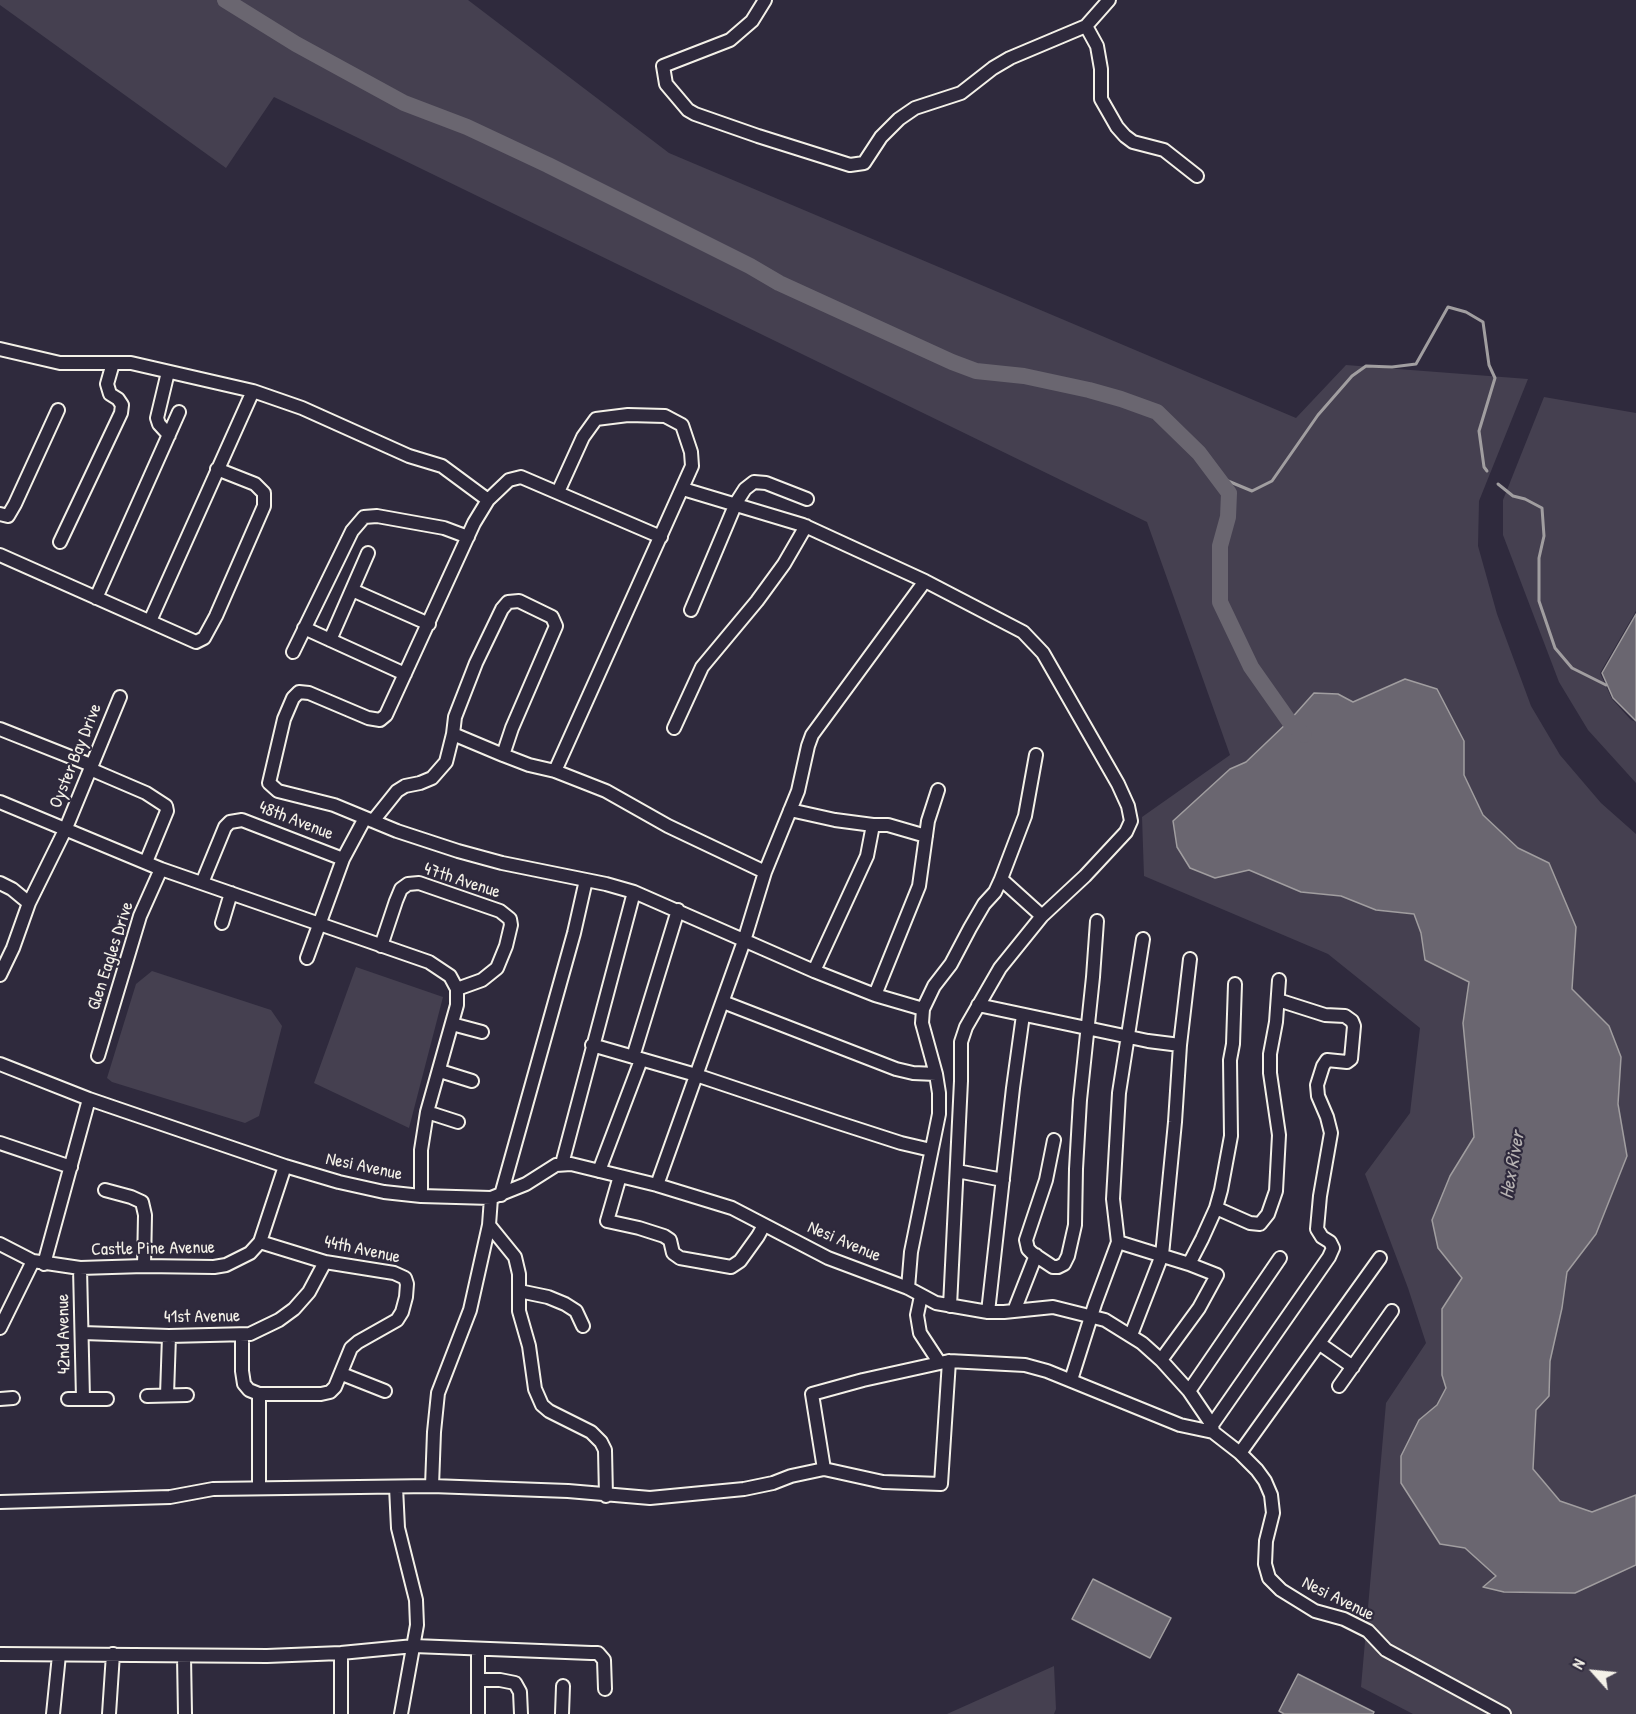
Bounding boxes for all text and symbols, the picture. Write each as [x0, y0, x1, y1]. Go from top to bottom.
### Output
street label: Oyster Bay Drive [45, 701, 107, 811]
street label: 48th Avenue [256, 797, 336, 845]
street label: 47th Avenue [421, 858, 503, 904]
street label: Glen Eagles Drive [83, 899, 139, 1013]
water label: Hex River [1495, 1129, 1531, 1201]
street label: Nesi Avenue [324, 1148, 404, 1186]
street label: Nesi Avenue [804, 1217, 884, 1267]
street label: 44th Avenue [322, 1231, 402, 1269]
street label: Castle Pine Avenue [91, 1237, 215, 1261]
street label: 42nd Avenue [53, 1294, 75, 1374]
street label: 41st Avenue [164, 1306, 240, 1328]
street label: Nesi Avenue [1298, 1572, 1378, 1626]
north arrow [1564, 1642, 1624, 1702]
text: N [1566, 1655, 1590, 1673]

